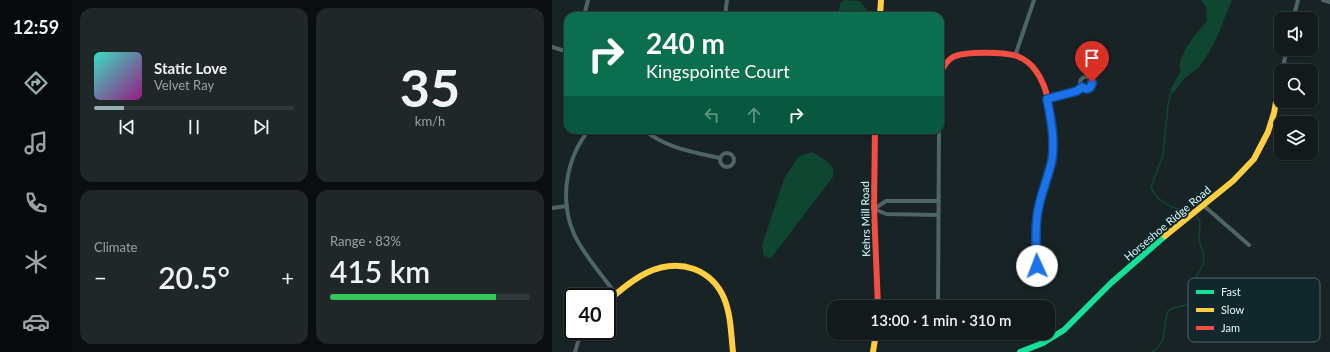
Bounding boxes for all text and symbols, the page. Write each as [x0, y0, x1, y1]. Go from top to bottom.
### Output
map controls [1274, 12, 1318, 160]
button: sound [1274, 12, 1318, 56]
text: 12:59 [13, 16, 59, 38]
text: 240 m [646, 26, 725, 60]
icon: right [580, 28, 632, 80]
pin [1075, 41, 1109, 82]
icon: arrive [1081, 47, 1103, 69]
text: 35 [400, 56, 460, 118]
text: Static Love [154, 59, 227, 77]
text: Kingspointe Court [646, 60, 790, 82]
button: search [1274, 64, 1318, 108]
icon: directions [22, 69, 50, 97]
text: Velvet Ray [154, 77, 214, 93]
icon: left [701, 104, 723, 126]
icon: ahead [743, 104, 765, 126]
icon: right [785, 104, 807, 126]
text: km/h [415, 113, 445, 129]
icon: previous [116, 116, 138, 138]
icon: pause [183, 116, 205, 138]
icon: next [250, 116, 272, 138]
button: layers [1274, 116, 1318, 160]
icon: music [22, 129, 50, 157]
street label: Kehrs Mill Road [858, 181, 872, 257]
street label: Horseshoe Ridge Road [1121, 183, 1213, 263]
icon: phone [22, 189, 50, 217]
text: Range · 83% [330, 233, 401, 249]
text: Climate [94, 239, 137, 255]
position arrow [1016, 245, 1058, 287]
icon: climate [22, 248, 50, 276]
text: 415 km [330, 253, 430, 289]
text: 20.5° [158, 259, 230, 295]
text: − [94, 264, 107, 291]
text: + [281, 264, 294, 291]
legend [1188, 278, 1320, 342]
text: Fast [1221, 285, 1241, 298]
speed limit sign: 40 [564, 288, 616, 340]
text: Slow [1221, 303, 1245, 316]
icon: car [22, 308, 50, 336]
text: 13:00 · 1 min · 310 m [871, 311, 1011, 329]
text: Jam [1221, 321, 1240, 334]

